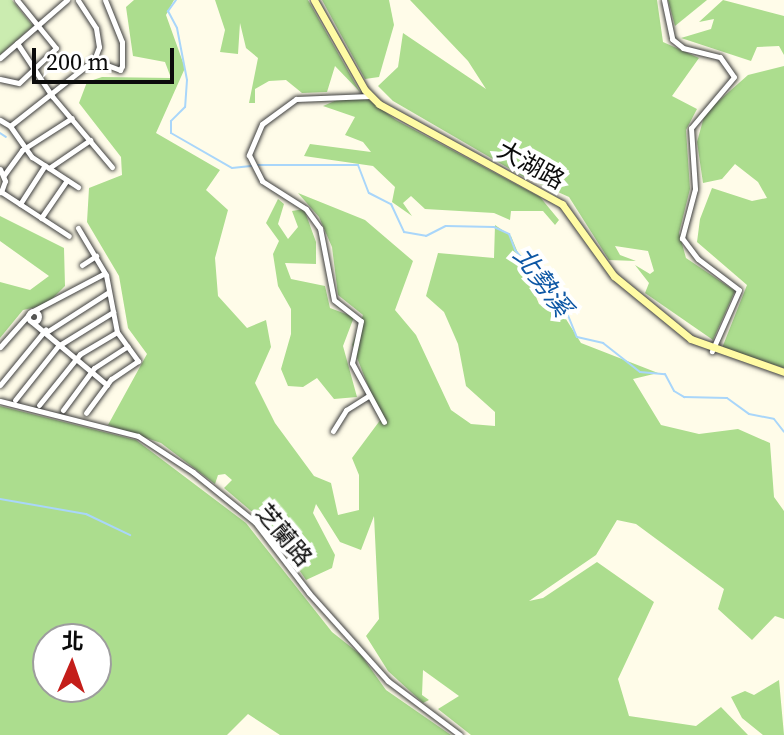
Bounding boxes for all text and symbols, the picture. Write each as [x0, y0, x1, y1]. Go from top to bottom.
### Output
scale bar [36, 32, 178, 82]
text: 200 m [46, 45, 109, 78]
street label: 大湖路 [493, 135, 569, 195]
water label: 北勢溪 [506, 241, 578, 323]
street label: 芝蘭路 [250, 498, 318, 572]
north arrow [32, 623, 112, 703]
text: 北 [61, 626, 84, 656]

